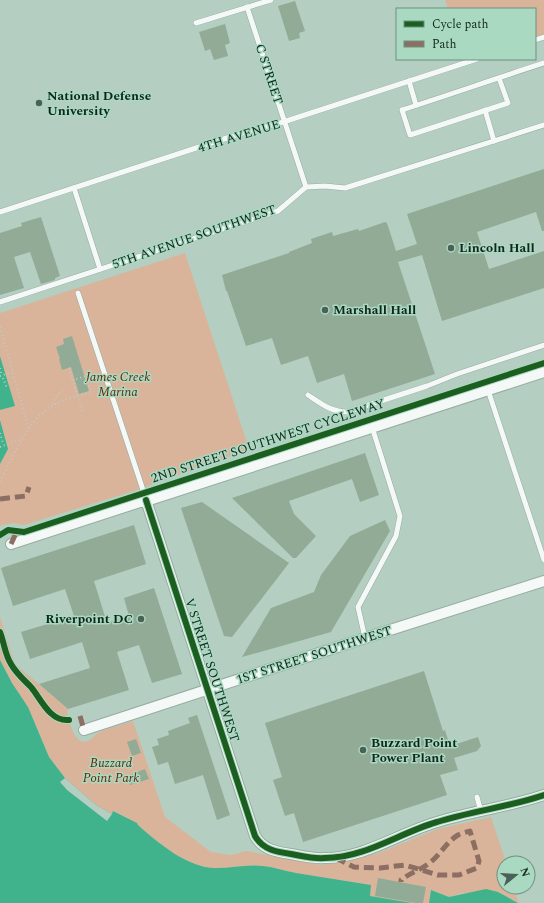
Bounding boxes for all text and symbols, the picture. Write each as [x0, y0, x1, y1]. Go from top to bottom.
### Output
legend [396, 8, 536, 60]
text: Cycle path [432, 15, 489, 34]
text: Path [432, 35, 457, 54]
street label: C STREET [250, 41, 288, 107]
place label: National Defense University [47, 86, 151, 121]
marker: National Defense University [34, 98, 44, 108]
street label: 4TH AVENUE [195, 114, 283, 158]
street label: 5TH AVENUE SOUTHWEST [109, 199, 279, 274]
place label: Lincoln Hall [459, 238, 535, 258]
marker: Lincoln Hall [446, 243, 456, 253]
place label: Marshall Hall [333, 300, 416, 320]
marker: Marshall Hall [320, 305, 330, 315]
park label: James Creek Marina [85, 367, 150, 402]
street label: 2ND STREET SOUTHWEST CYCLEWAY [149, 394, 387, 488]
street label: V STREET SOUTHWEST [179, 596, 245, 745]
place label: Riverpoint DC [45, 609, 133, 629]
marker: Riverpoint DC [136, 614, 146, 624]
street label: 1ST STREET SOUTHWEST [234, 620, 395, 690]
place label: Buzzard Point Power Plant [371, 733, 457, 768]
marker: Buzzard Point Power Plant [358, 745, 368, 755]
park label: Buzzard Point Park [83, 753, 139, 788]
north arrow [496, 855, 536, 895]
text: N [516, 865, 535, 879]

